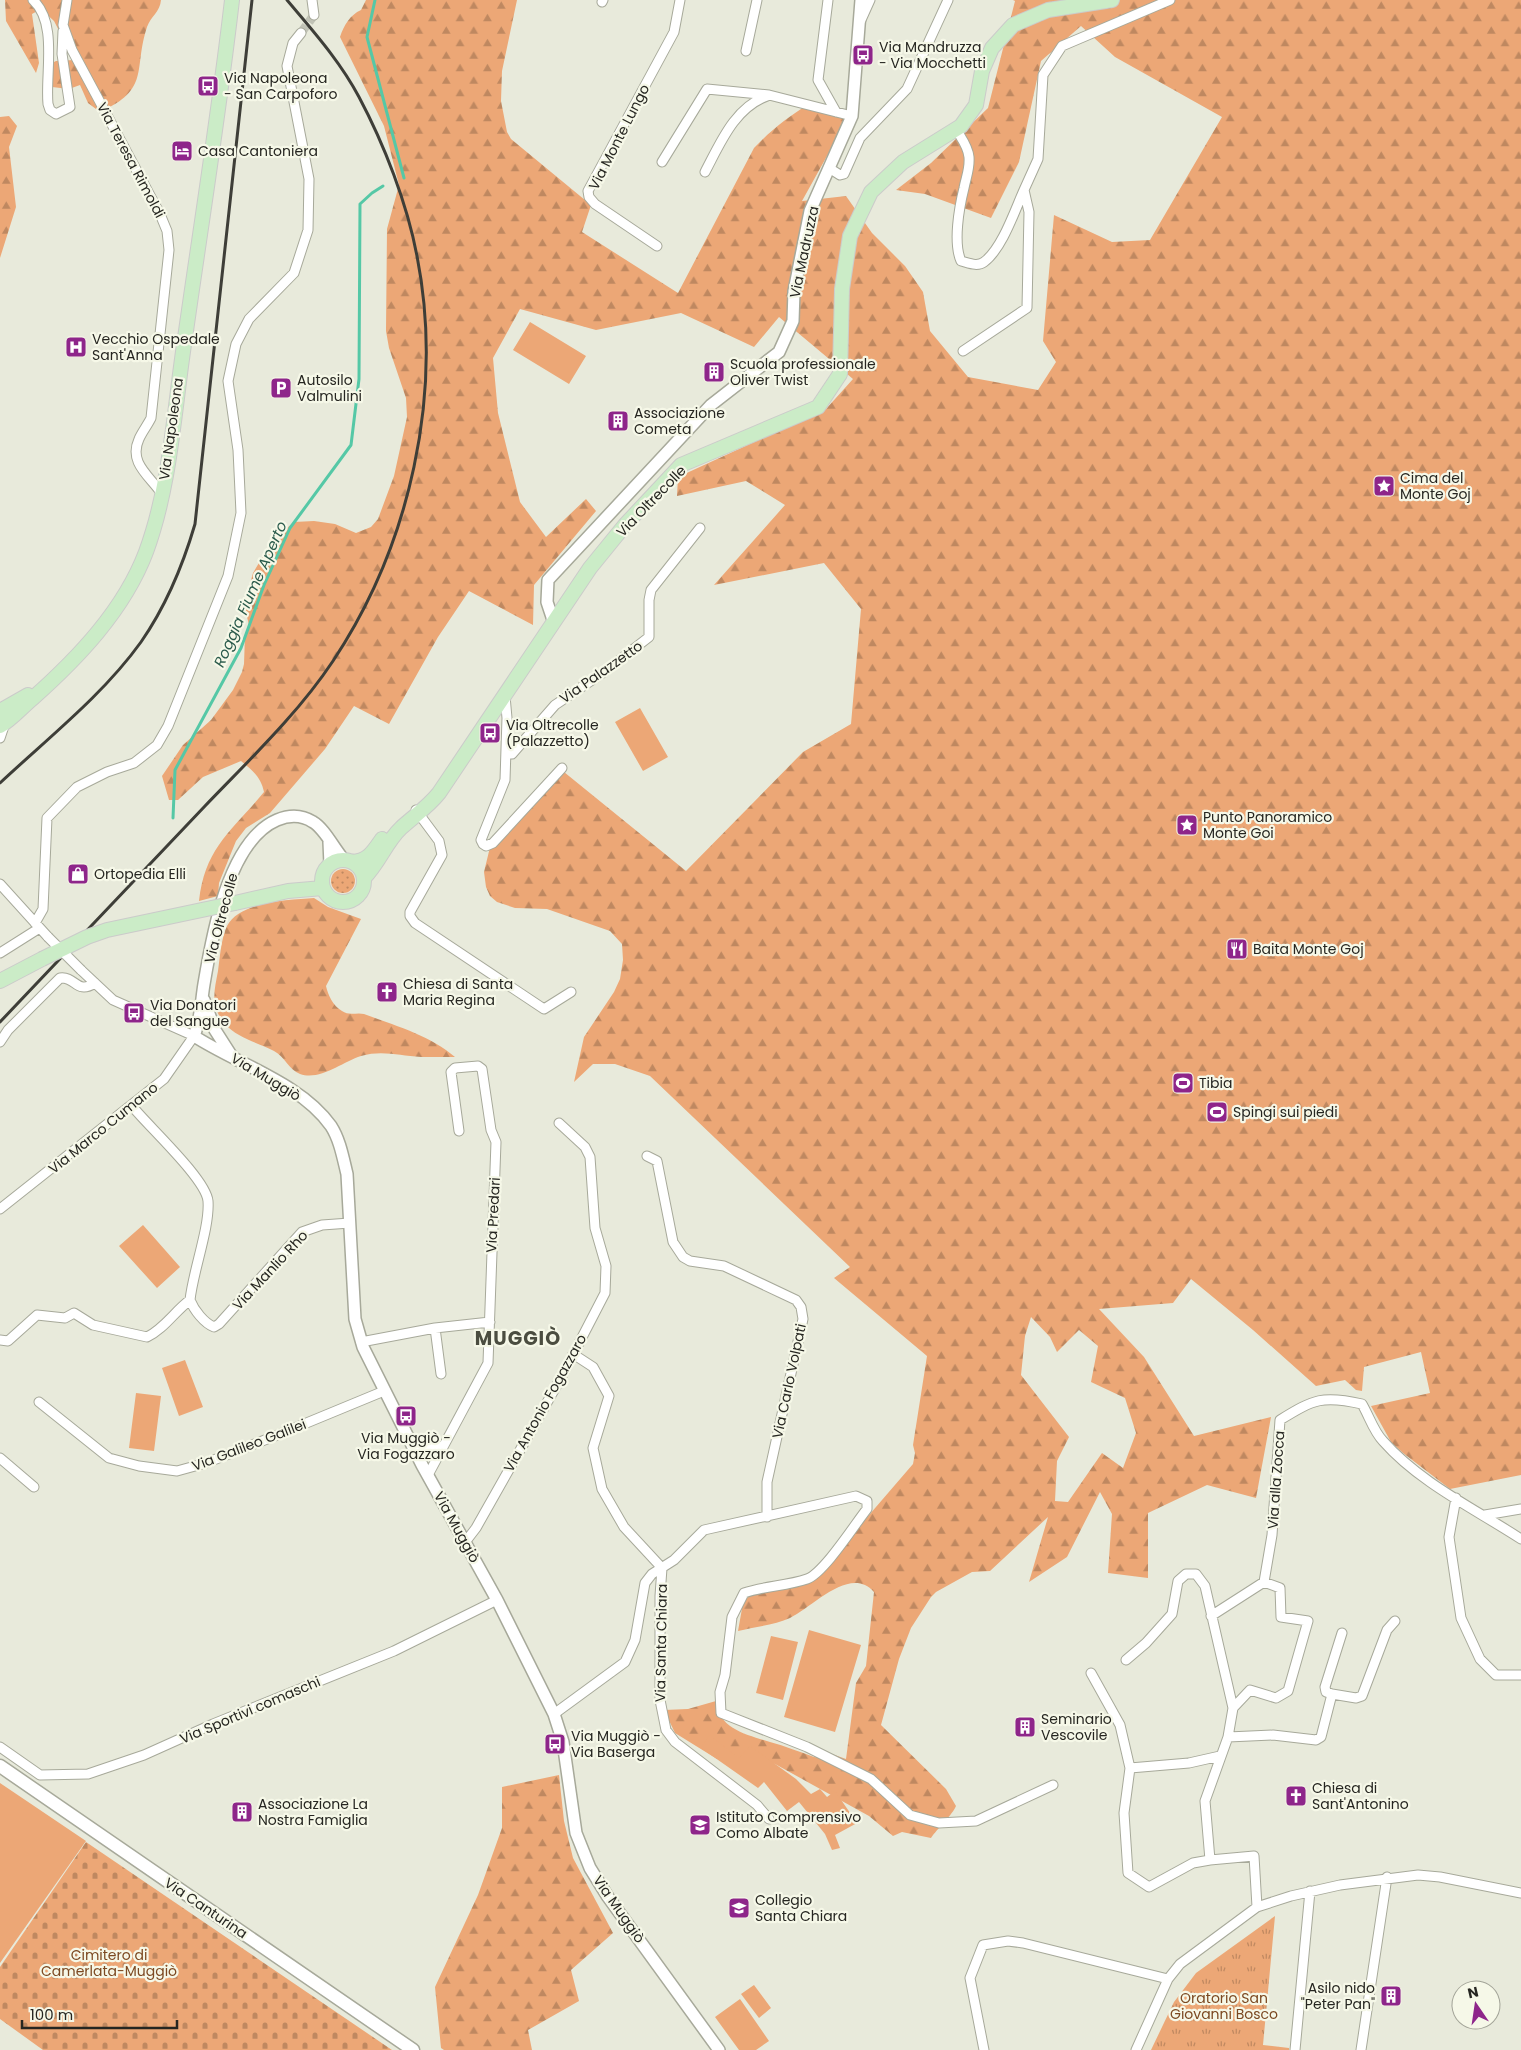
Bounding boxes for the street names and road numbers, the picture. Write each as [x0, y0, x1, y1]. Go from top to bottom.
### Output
street label: Via Monte Lungo [584, 81, 654, 193]
street label: Via Teresa Rimoldi [92, 99, 170, 221]
street label: Via Madruzza [785, 204, 823, 300]
street label: Via Napoleona [154, 376, 188, 482]
street label: Via Oltrecolle [612, 461, 691, 541]
street label: Via Palazzetto [555, 636, 647, 708]
street label: Via Oltrecolle [199, 870, 243, 965]
street label: Via Muggiò [227, 1048, 305, 1106]
street label: Via Marco Cumano [44, 1078, 162, 1178]
street label: Via Predari [481, 1177, 505, 1253]
street label: Via Manlio Rho [228, 1226, 312, 1314]
street label: Via Carlo Volpati [767, 1322, 811, 1440]
street label: Via Antonio Fogazzaro [499, 1330, 591, 1476]
street label: Via Galileo Galilei [189, 1414, 309, 1476]
street label: Via alla Zocca [1263, 1430, 1289, 1530]
street label: Via Muggiò [429, 1488, 485, 1566]
street label: Via Santa Chiara [650, 1584, 672, 1702]
street label: Via Sportivi comaschi [177, 1671, 323, 1749]
street label: Via Muggiò [588, 1871, 650, 1947]
street label: Via Canturina [160, 1873, 252, 1943]

